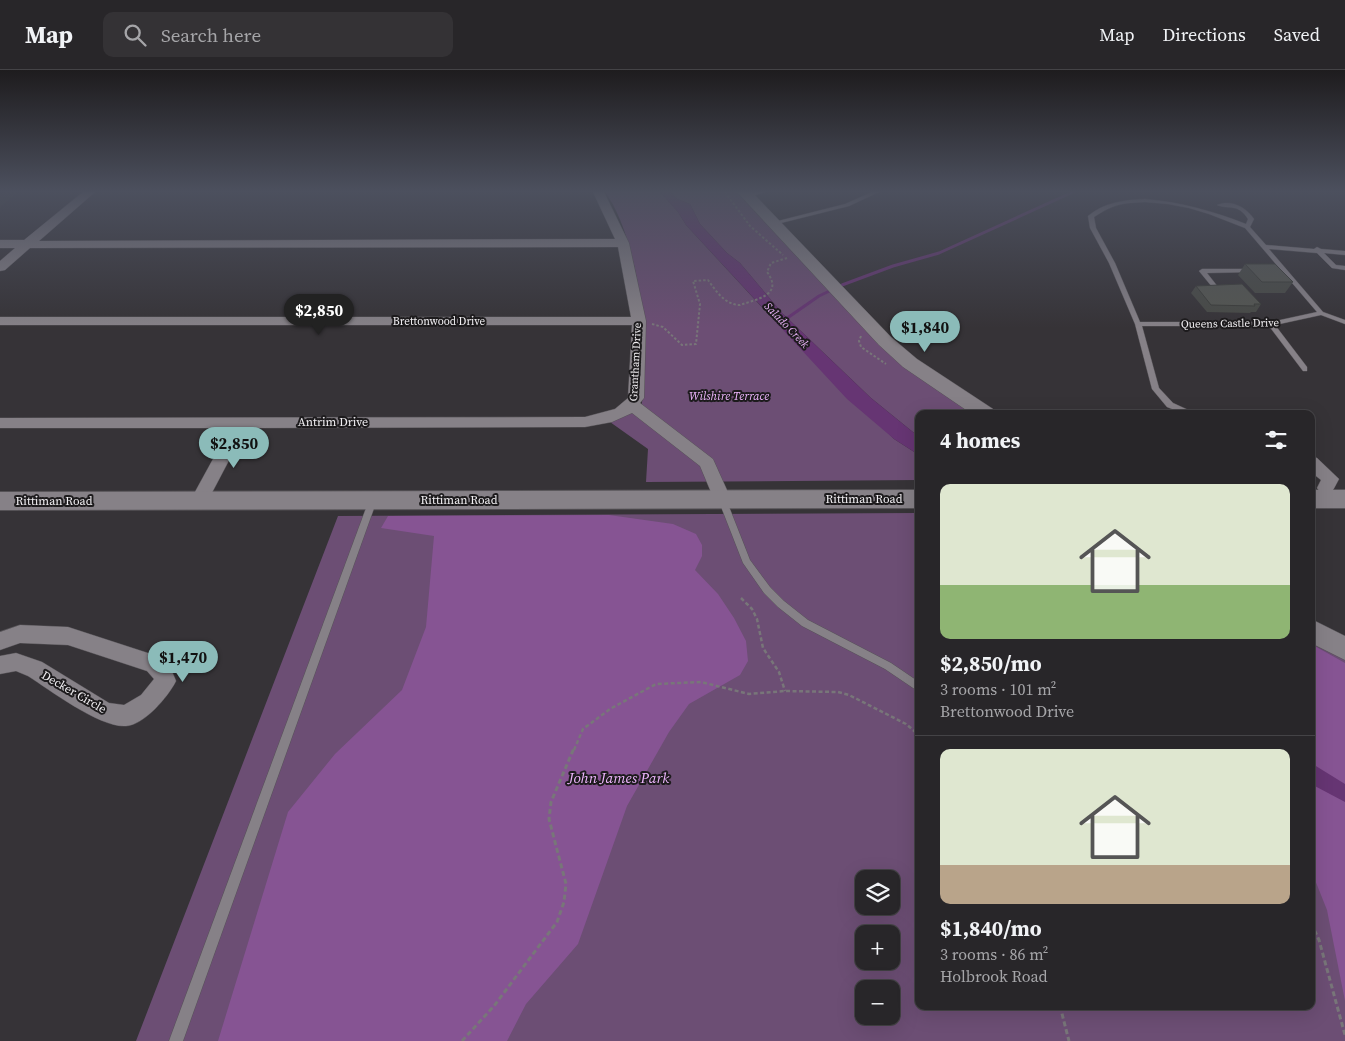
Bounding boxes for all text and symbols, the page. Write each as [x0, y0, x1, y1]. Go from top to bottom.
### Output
search box [103, 12, 453, 57]
text: Map [25, 18, 73, 51]
icon: search [121, 21, 149, 49]
text: Search here [161, 22, 261, 48]
text: Map [1099, 22, 1135, 47]
text: Directions [1163, 22, 1246, 47]
text: Saved [1274, 22, 1320, 47]
pin: $2,850 [278, 294, 360, 336]
text: $2,850 [295, 299, 343, 321]
water label: Salado Creek [761, 299, 813, 352]
pin: $1,840 [884, 310, 966, 353]
street label: Brettonwood Drive [393, 314, 486, 329]
street label: Queens Castle Drive [1181, 315, 1280, 332]
text: $1,840 [901, 316, 949, 338]
street label: Grantham Drive [626, 322, 645, 402]
park label: Wilshire Terrace [689, 388, 769, 404]
street label: Antrim Drive [298, 414, 368, 430]
pin: $2,850 [193, 426, 275, 469]
text: 4 homes [940, 426, 1020, 455]
icon: filters [1262, 426, 1290, 454]
text: $2,850 [210, 432, 258, 454]
street label: Rittiman Road [826, 491, 903, 507]
street label: Rittiman Road [421, 492, 498, 508]
street label: Rittiman Road [16, 493, 93, 509]
icon: home [1070, 516, 1160, 606]
pin: $1,470 [142, 640, 224, 683]
text: $1,470 [159, 646, 207, 668]
text: $2,850/mo [940, 649, 1042, 678]
street label: Decker Circle [39, 667, 109, 717]
text: 3 rooms · 101 m² [940, 678, 1056, 700]
text: Brettonwood Drive [940, 700, 1074, 722]
park label: John James Park [567, 767, 670, 788]
icon: home [1070, 782, 1160, 872]
map controls [855, 870, 900, 1025]
button: layers [855, 870, 900, 915]
text: $1,840/mo [940, 914, 1042, 943]
button: + [855, 925, 900, 970]
text: 3 rooms · 86 m² [940, 943, 1048, 965]
text: Holbrook Road [940, 965, 1048, 987]
button: − [855, 980, 900, 1025]

